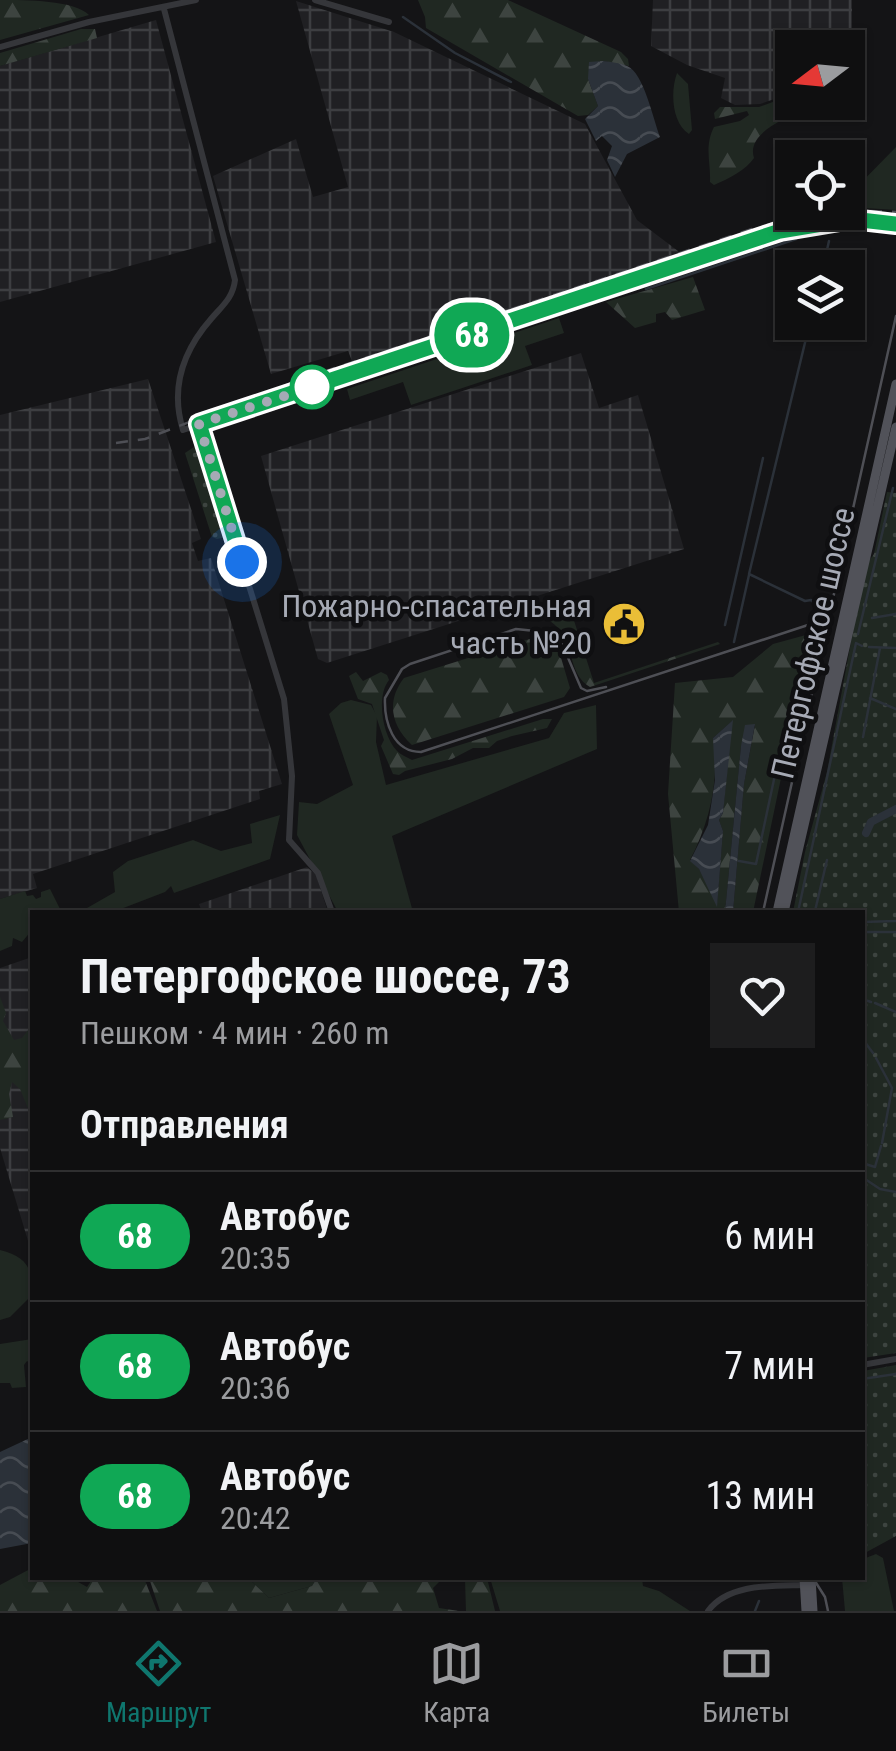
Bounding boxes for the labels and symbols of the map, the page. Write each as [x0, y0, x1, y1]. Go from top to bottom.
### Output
north arrow [775, 30, 865, 120]
line badge: 68 [427, 302, 517, 368]
unlabelled marker [291, 366, 333, 408]
street label: Петергофское шоссе [763, 504, 863, 782]
your location [217, 537, 267, 587]
place label: Пожарно-спасательная часть №20 [282, 587, 592, 662]
public building icon: Пожарно-спасательная часть №20 [601, 601, 647, 647]

